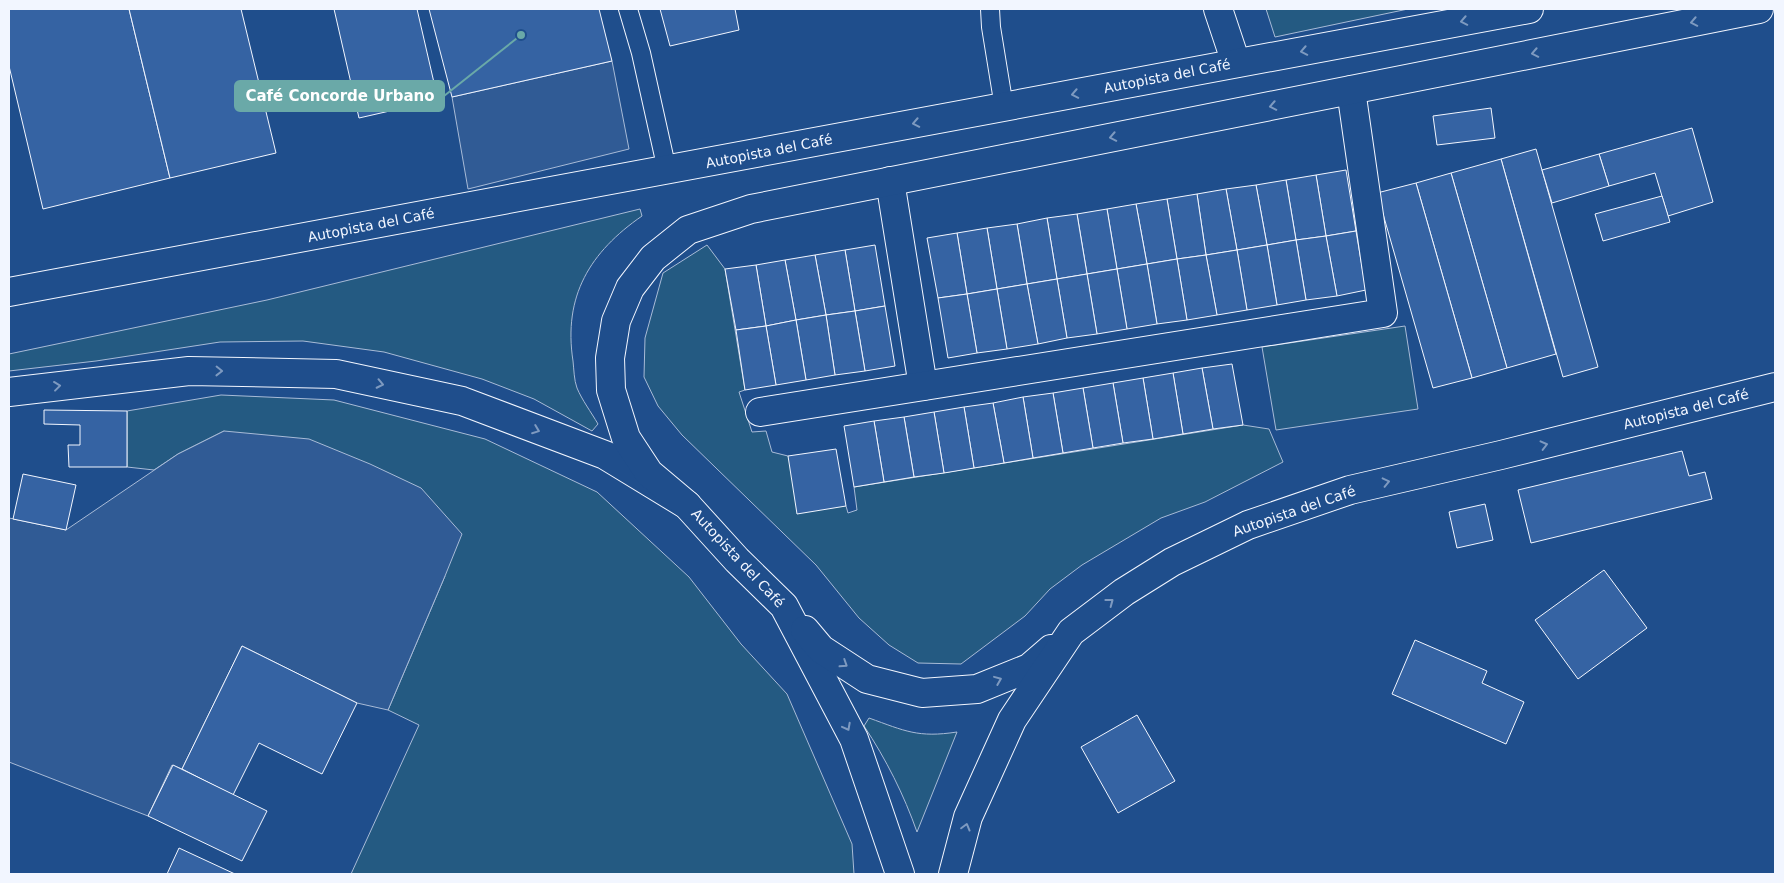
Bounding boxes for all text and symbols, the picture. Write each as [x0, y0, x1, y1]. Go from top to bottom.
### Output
one-way arrow [1459, 15, 1468, 26]
one-way arrow [1690, 16, 1699, 26]
one-way arrow [1299, 45, 1308, 55]
one-way arrow [1531, 48, 1540, 58]
street label: Autopista del Café [1102, 56, 1232, 96]
callout: Café Concorde Urbano [235, 81, 444, 111]
text: Café Concorde Urbano [245, 87, 435, 105]
one-way arrow [1071, 88, 1080, 98]
one-way arrow [1268, 100, 1277, 110]
one-way arrow [911, 118, 920, 128]
street label: Autopista del Café [704, 131, 834, 171]
one-way arrow [1109, 131, 1118, 142]
street label: Autopista del Café [306, 205, 436, 245]
one-way arrow [215, 366, 223, 377]
one-way arrow [376, 378, 385, 389]
one-way arrow [53, 381, 61, 392]
street label: Autopista del Café [1622, 386, 1750, 432]
one-way arrow [531, 424, 539, 434]
one-way arrow [1539, 440, 1547, 450]
one-way arrow [1381, 477, 1390, 488]
street label: Autopista del Café [1230, 482, 1358, 540]
street label: Autopista del Café [688, 505, 788, 611]
one-way arrow [1104, 599, 1114, 608]
one-way arrow [838, 658, 848, 667]
one-way arrow [994, 676, 1002, 686]
one-way arrow [841, 722, 851, 731]
one-way arrow [960, 823, 971, 832]

